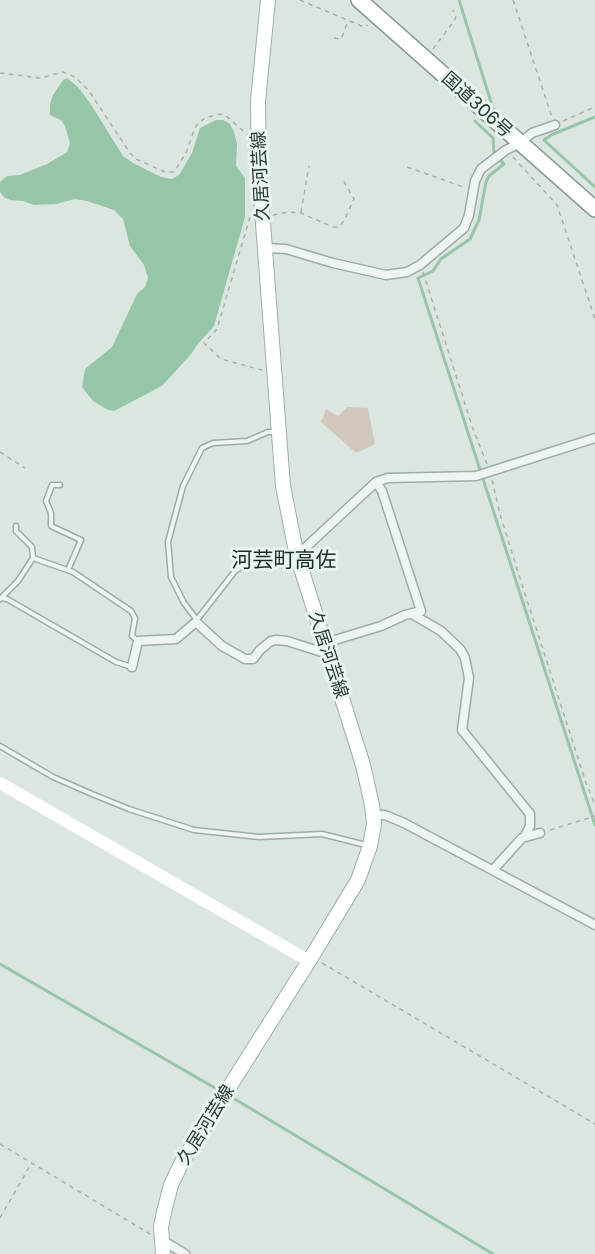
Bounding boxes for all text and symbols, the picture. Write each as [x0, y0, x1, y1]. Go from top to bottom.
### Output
street label: 国道306号 [437, 68, 517, 142]
street label: 久居河芸線 [248, 130, 274, 222]
district label: 河芸町高佐 [232, 548, 336, 574]
street label: 久居河芸線 [304, 609, 352, 701]
street label: 久居河芸線 [173, 1081, 239, 1169]

